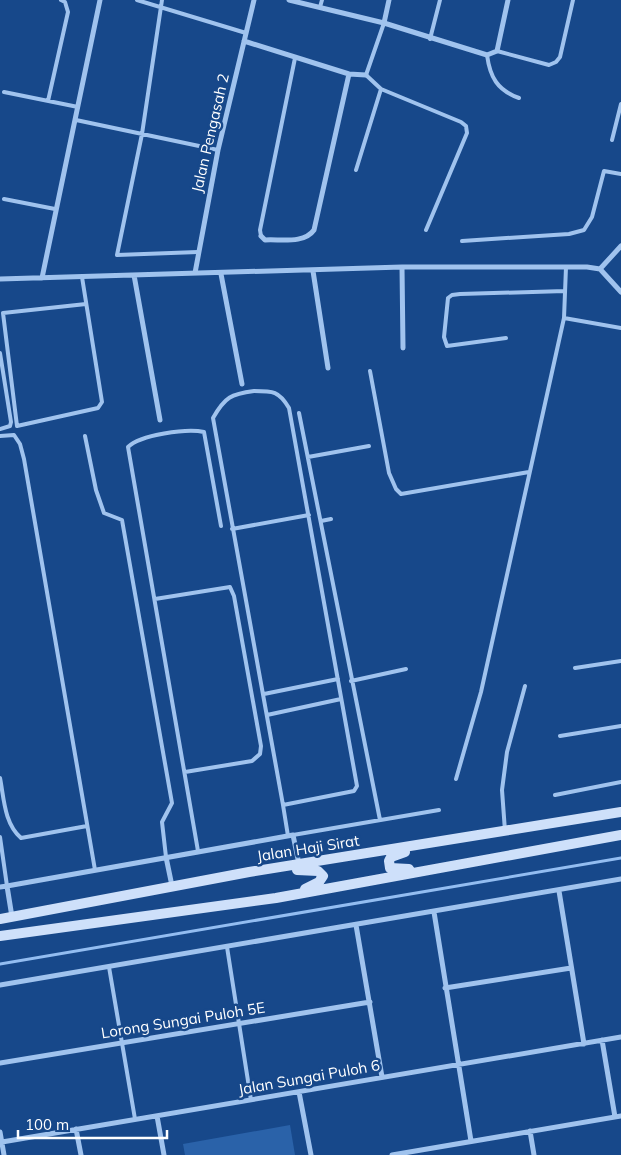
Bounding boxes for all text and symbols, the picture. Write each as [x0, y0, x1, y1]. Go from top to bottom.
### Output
street label: Jalan Pengasah 2 [187, 72, 233, 194]
street label: Jalan Haji Sirat [256, 831, 360, 865]
street label: Lorong Sungai Puloh 5E [100, 998, 266, 1042]
street label: Jalan Sungai Puloh 6 [237, 1055, 381, 1099]
scale bar [18, 1108, 166, 1140]
text: 100 m [25, 1115, 69, 1134]

